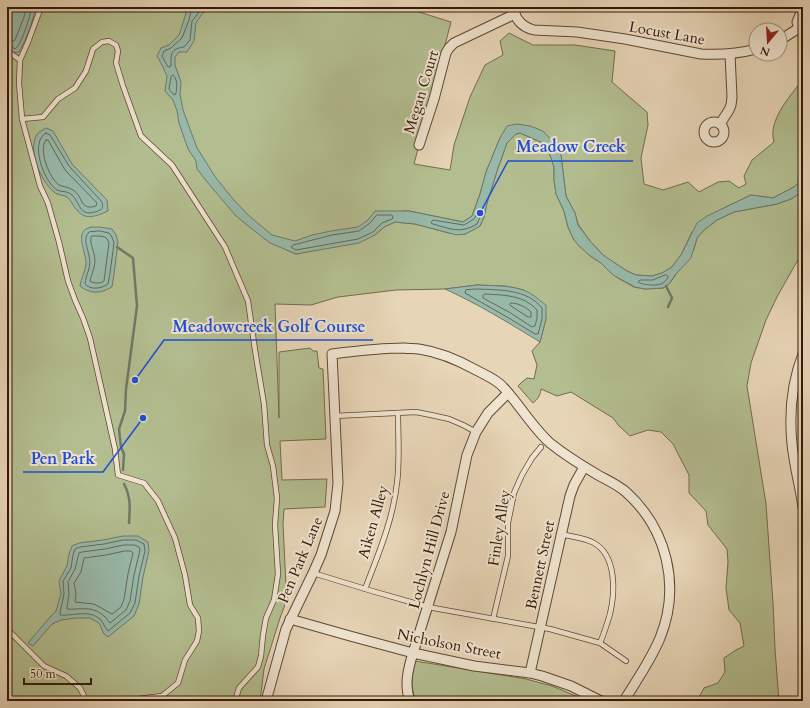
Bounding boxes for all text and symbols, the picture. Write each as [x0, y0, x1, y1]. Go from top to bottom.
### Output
street label: Locust Lane [627, 16, 707, 50]
north arrow [748, 22, 788, 62]
text: N [758, 42, 772, 60]
street label: Megan Court [399, 48, 443, 136]
callout: Meadow Creek [508, 133, 633, 161]
text: Meadow Creek [516, 136, 626, 158]
callout: Meadowcreek Golf Course [164, 312, 373, 340]
text: Meadowcreek Golf Course [172, 316, 366, 338]
callout: Pen Park [23, 444, 103, 472]
text: Pen Park [31, 448, 95, 470]
street label: Aiken Alley [353, 483, 393, 561]
street label: Finley Alley [483, 488, 515, 568]
street label: Lochlyn Hill Drive [404, 489, 454, 611]
street label: Pen Park Lane [273, 514, 327, 606]
street label: Bennett Street [521, 518, 559, 611]
street label: Nicholson Street [395, 624, 503, 664]
scale bar [24, 660, 91, 686]
text: 50 m [30, 666, 57, 682]

